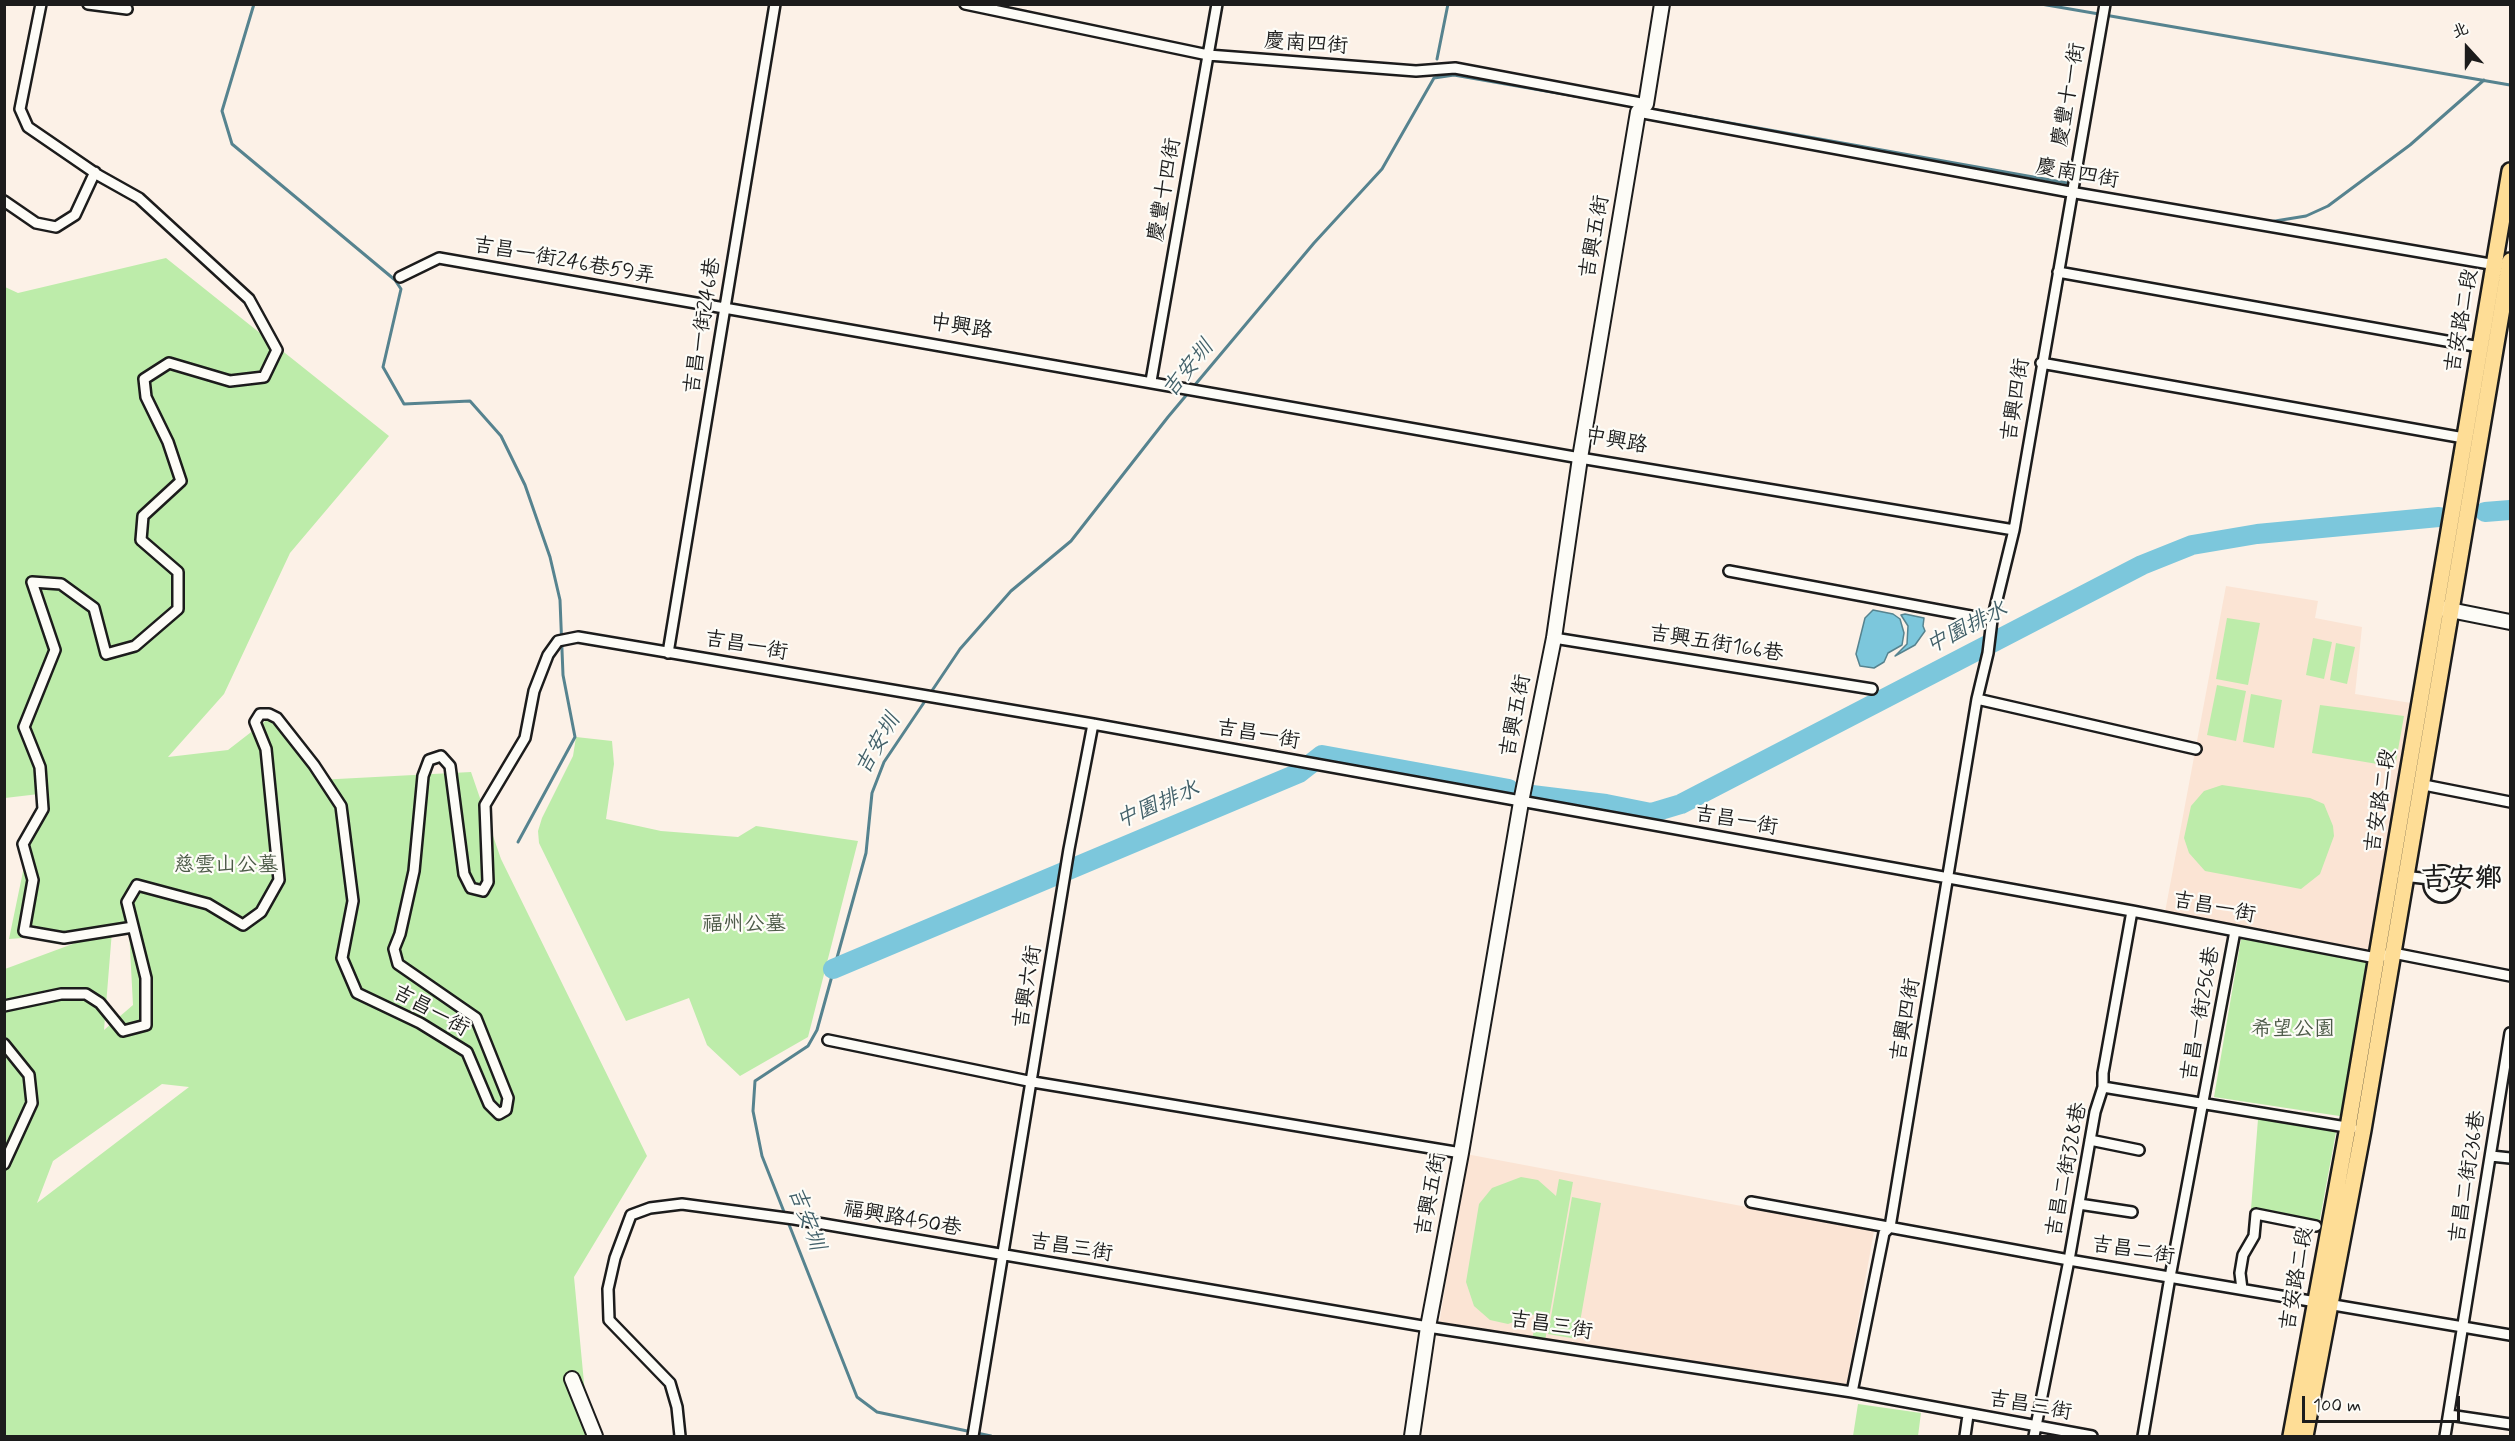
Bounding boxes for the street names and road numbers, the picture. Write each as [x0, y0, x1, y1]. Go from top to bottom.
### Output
street label: 慶南四街 [1263, 30, 1349, 60]
street label: 慶豐十一街 [2048, 41, 2092, 149]
street label: 慶豐十四街 [1144, 136, 1188, 244]
street label: 慶南四街 [2033, 155, 2121, 195]
street label: 吉興五街 [1576, 193, 1616, 281]
street label: 吉昌一街246巷59弄 [471, 234, 657, 290]
street label: 吉昌一街246巷 [681, 256, 727, 396]
street label: 吉安路二段 [2441, 267, 2485, 375]
street label: 中興路 [928, 311, 994, 345]
street label: 吉興四街 [1998, 357, 2036, 443]
street label: 中興路 [1583, 424, 1649, 460]
street label: 吉興五街166巷 [1647, 622, 1785, 668]
street label: 吉昌一街 [702, 627, 790, 667]
street label: 吉興五街 [1497, 672, 1537, 760]
street label: 吉昌一街 [1214, 716, 1302, 756]
street label: 吉安路二段 [2361, 747, 2403, 855]
street label: 吉昌一街 [1692, 802, 1780, 842]
street label: 吉昌一街 [2170, 889, 2258, 929]
street label: 吉興六街 [1010, 944, 1048, 1030]
street label: 吉昌一街256巷 [2178, 945, 2226, 1083]
street label: 吉興四街 [1887, 976, 1927, 1064]
street label: 吉昌一街 [387, 981, 473, 1043]
street label: 吉昌二街328巷 [2043, 1100, 2093, 1240]
street label: 吉昌二街236巷 [2446, 1109, 2492, 1245]
street label: 吉興五街 [1412, 1151, 1452, 1239]
street label: 福興路450巷 [841, 1197, 963, 1243]
street label: 吉安路二段 [2276, 1225, 2320, 1333]
street label: 吉昌三街 [1028, 1230, 1114, 1268]
street label: 吉昌二街 [2090, 1233, 2176, 1271]
street label: 吉昌三街 [1508, 1308, 1594, 1346]
street label: 吉昌三街 [1986, 1387, 2074, 1427]

